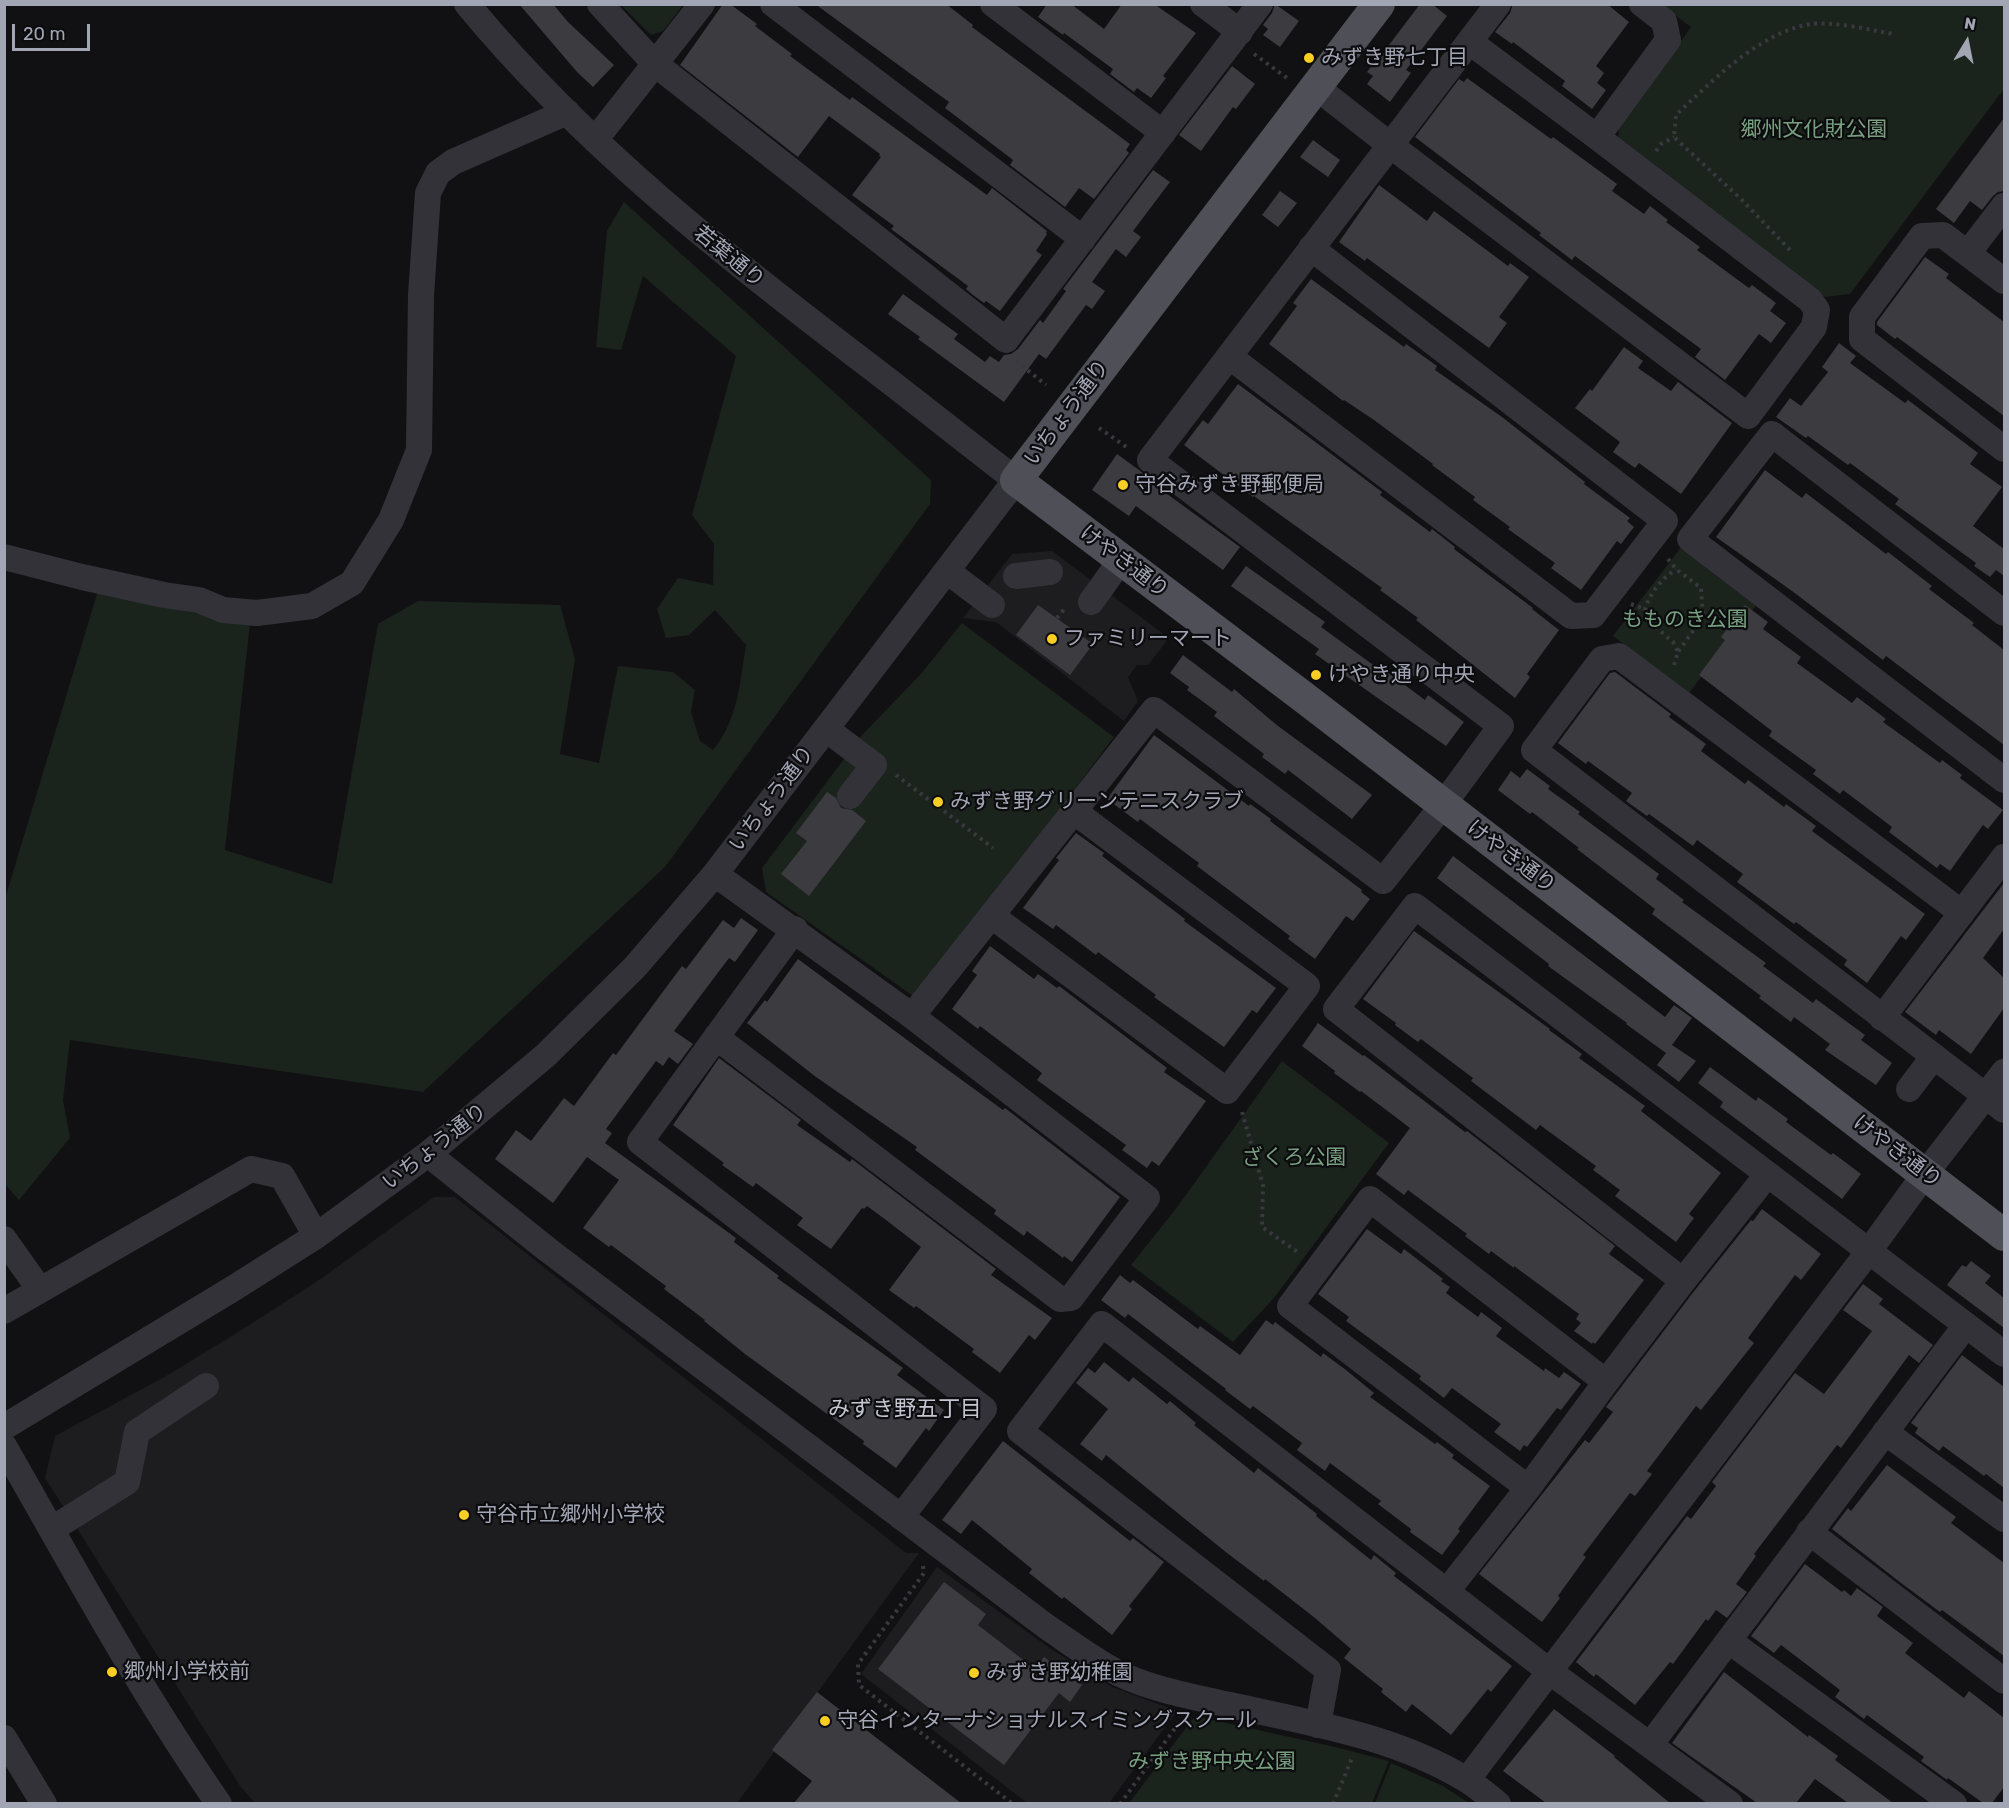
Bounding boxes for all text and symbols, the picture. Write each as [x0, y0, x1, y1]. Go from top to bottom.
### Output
scale bar [15, 12, 93, 50]
north arrow [1937, 12, 1997, 72]
text: N [1963, 13, 1978, 34]
text: 20 m [23, 23, 65, 45]
place label: みずき野七丁目 [1321, 45, 1468, 71]
marker: みずき野七丁目 [1302, 51, 1316, 65]
park label: 郷州文化財公園 [1741, 117, 1887, 143]
street label: 若葉通り [688, 221, 770, 293]
street label: いちょう通り [1019, 355, 1115, 471]
place label: 守谷みずき野郵便局 [1135, 472, 1324, 498]
marker: 守谷みずき野郵便局 [1116, 478, 1130, 492]
street label: けやき通り [1074, 520, 1174, 604]
park label: もものき公園 [1622, 607, 1748, 633]
place label: ファミリーマート [1064, 626, 1232, 652]
marker: ファミリーマート [1045, 632, 1059, 646]
place label: けやき通り中央 [1328, 662, 1475, 688]
marker: けやき通り中央 [1309, 668, 1323, 682]
street label: いちょう通り [724, 741, 820, 857]
place label: みずき野グリーンテニスクラブ [950, 789, 1244, 815]
marker: みずき野グリーンテニスクラブ [931, 795, 945, 809]
street label: けやき通り [1461, 815, 1561, 899]
street label: いちょう通り [378, 1098, 492, 1196]
street label: けやき通り [1847, 1110, 1947, 1194]
park label: ざくろ公園 [1242, 1145, 1346, 1171]
district label: みずき野五丁目 [828, 1397, 982, 1423]
place label: 守谷市立郷州小学校 [476, 1502, 665, 1528]
marker: 守谷市立郷州小学校 [457, 1508, 471, 1522]
place label: 郷州小学校前 [124, 1659, 250, 1685]
place label: みずき野幼稚園 [986, 1660, 1133, 1686]
marker: 郷州小学校前 [105, 1665, 119, 1679]
marker: みずき野幼稚園 [967, 1666, 981, 1680]
place label: 守谷インターナショナルスイミングスクール [837, 1708, 1257, 1734]
marker: 守谷インターナショナルスイミングスクール [818, 1714, 832, 1728]
park label: みずき野中央公園 [1128, 1749, 1296, 1775]

